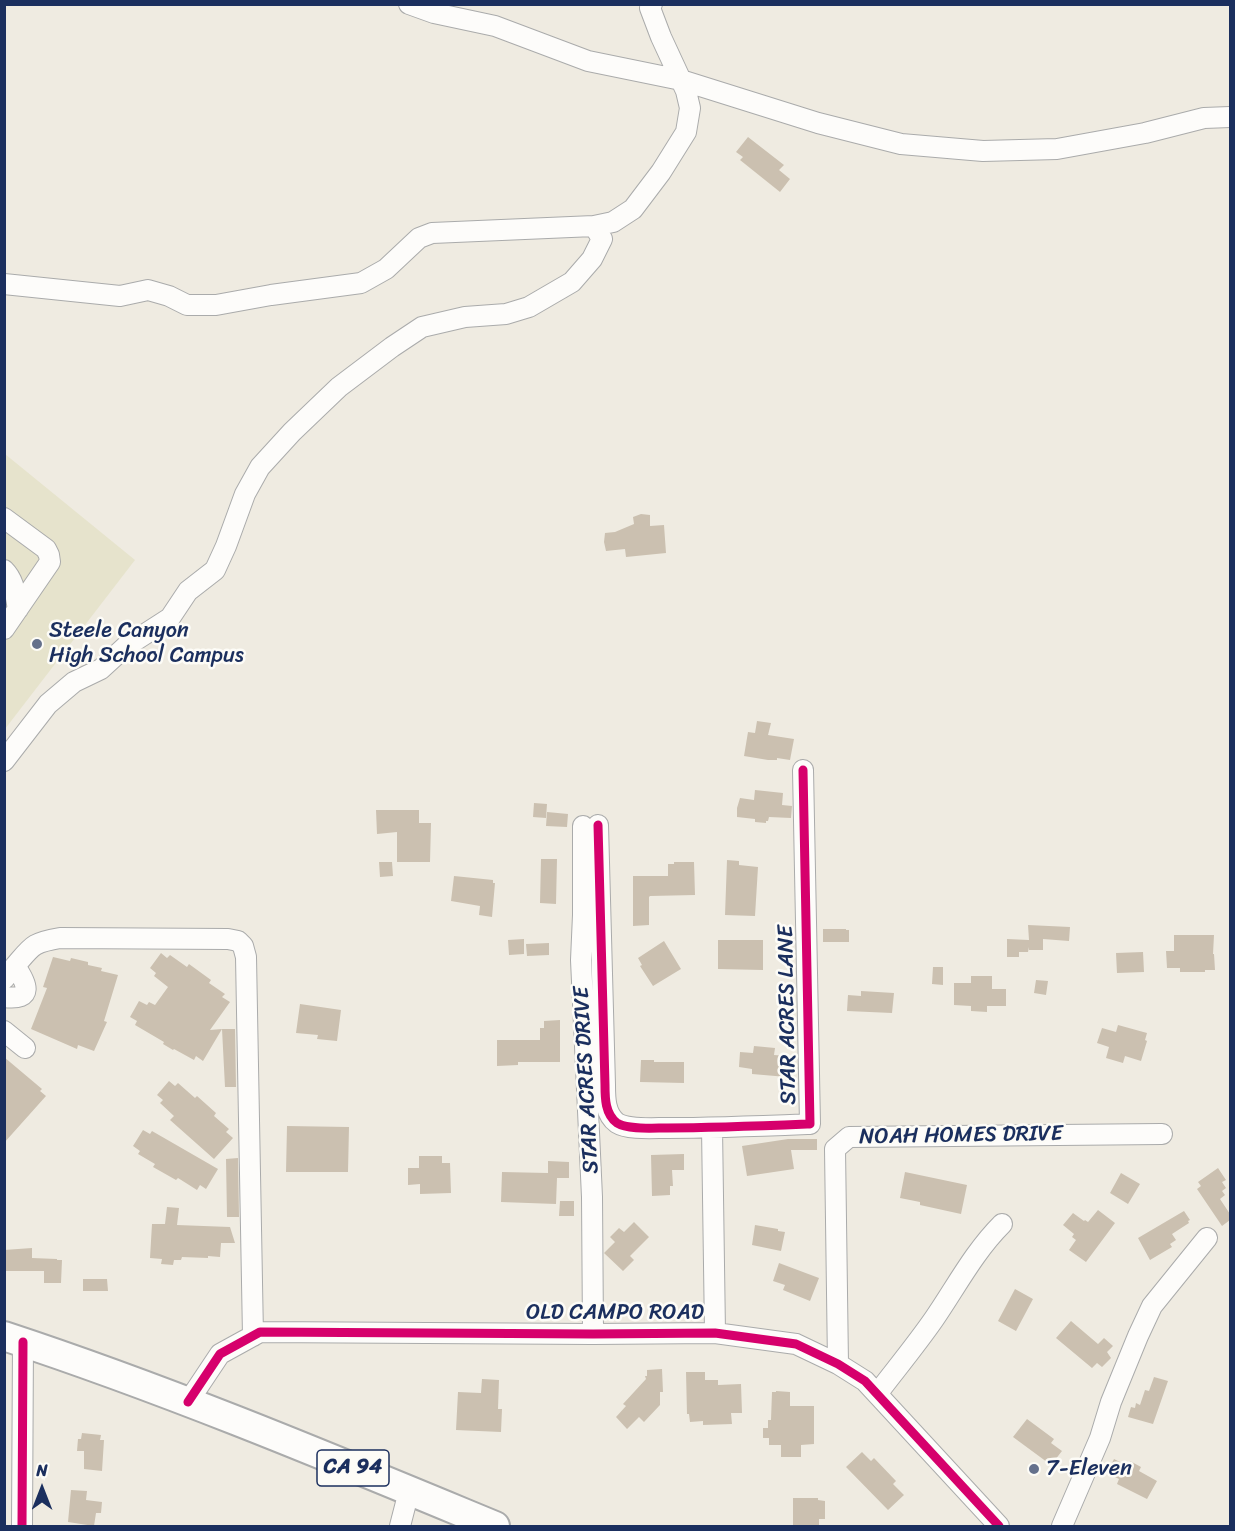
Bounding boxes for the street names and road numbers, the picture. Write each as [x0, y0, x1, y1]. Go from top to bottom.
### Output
street label: STAR ACRES LANE [773, 925, 803, 1105]
street label: STAR ACRES DRIVE [569, 986, 605, 1174]
street label: NOAH HOMES DRIVE [859, 1121, 1063, 1151]
street label: OLD CAMPO ROAD [526, 1300, 704, 1326]
road number: CA 94 [317, 1450, 389, 1486]

